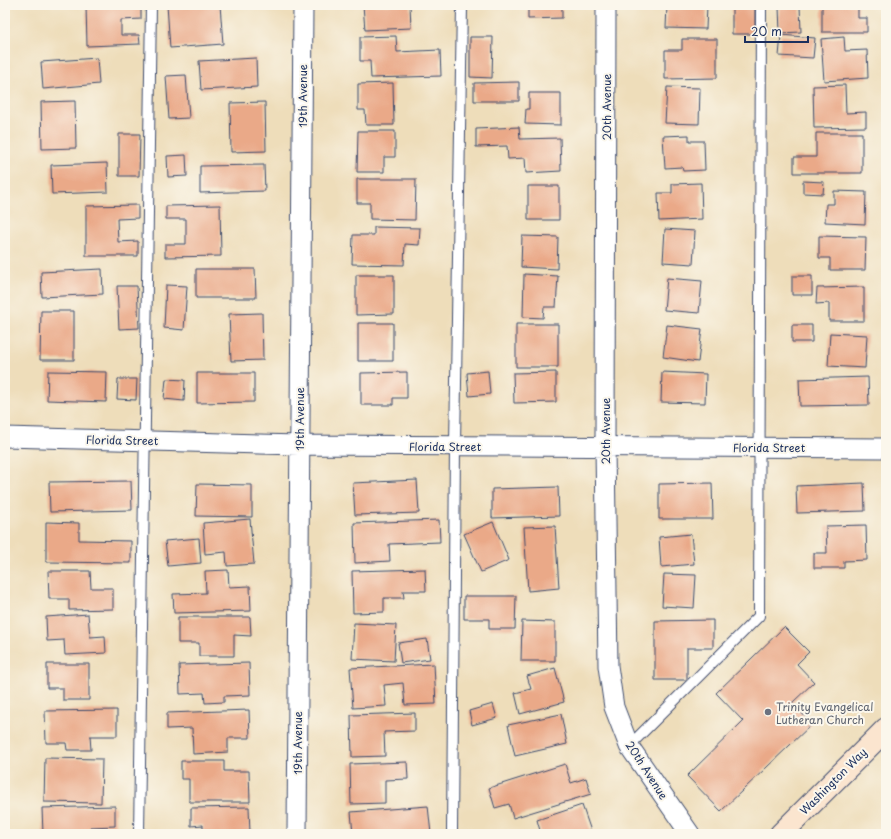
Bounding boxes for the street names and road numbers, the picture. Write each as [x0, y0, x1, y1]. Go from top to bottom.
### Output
street label: 19th Avenue [294, 64, 311, 128]
street label: 20th Avenue [598, 74, 615, 140]
street label: 19th Avenue [291, 387, 308, 451]
street label: 20th Avenue [597, 398, 614, 464]
street label: Florida Street [86, 431, 159, 449]
street label: Florida Street [409, 438, 482, 455]
street label: Florida Street [733, 439, 806, 456]
street label: 19th Avenue [289, 711, 306, 775]
street label: 20th Avenue [622, 737, 672, 803]
street label: Washington Way [796, 744, 870, 818]

